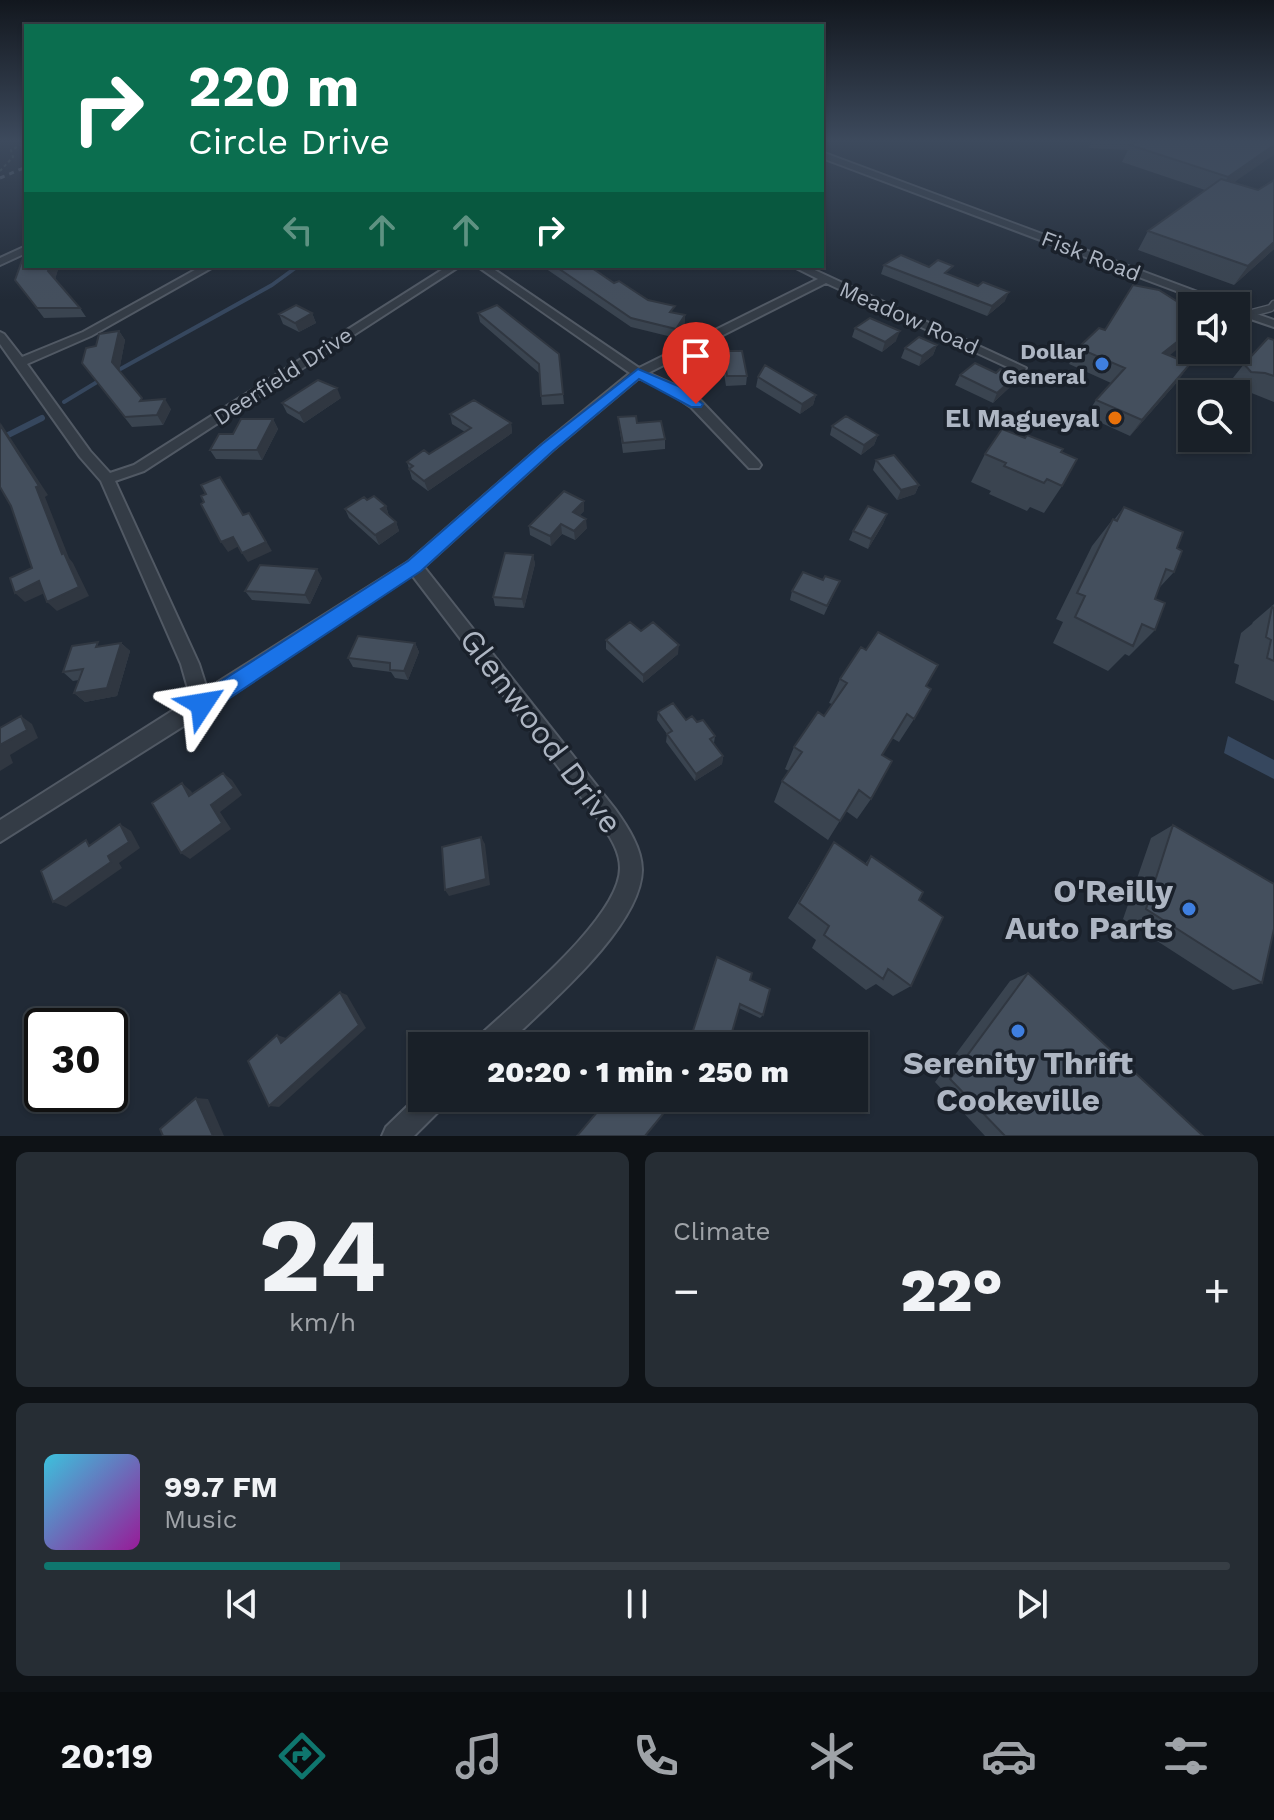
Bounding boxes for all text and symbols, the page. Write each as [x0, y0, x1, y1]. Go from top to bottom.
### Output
text: 220 m [188, 54, 360, 120]
icon: right [56, 56, 160, 160]
text: Circle Drive [188, 121, 390, 163]
icon: left [276, 208, 320, 252]
icon: ahead [360, 208, 404, 252]
icon: ahead [444, 208, 488, 252]
icon: right [528, 208, 572, 252]
street label: Fisk Road [1038, 226, 1144, 286]
street label: Meadow Road [836, 276, 982, 360]
map controls [1178, 292, 1250, 452]
button: sound [1178, 292, 1250, 364]
street label: Deerfield Drive [209, 322, 357, 430]
pin [662, 322, 730, 404]
icon: arrive [674, 334, 718, 378]
place label: Dollar General [1002, 339, 1087, 389]
marker: Dollar General [1093, 355, 1111, 373]
button: search [1178, 380, 1250, 452]
place label: El Magueyal [945, 403, 1099, 433]
marker: El Magueyal [1106, 409, 1124, 427]
street label: Glenwood Drive [452, 621, 630, 841]
position arrow [160, 662, 244, 746]
place label: O'Reilly Auto Parts [1005, 872, 1174, 947]
marker: O'Reilly Auto Parts [1180, 900, 1198, 918]
speed limit sign: 30 [24, 1008, 128, 1112]
marker: Serenity Thrift Cookeville [1009, 1022, 1027, 1040]
place label: Serenity Thrift Cookeville [903, 1044, 1133, 1119]
text: 20:20 · 1 min · 250 m [487, 1054, 789, 1089]
text: 24 [259, 1194, 386, 1316]
text: Climate [673, 1216, 771, 1246]
text: 22° [900, 1255, 1003, 1326]
text: − [673, 1265, 700, 1317]
text: + [1203, 1265, 1230, 1317]
text: km/h [289, 1307, 356, 1337]
text: 99.7 FM [164, 1469, 278, 1504]
text: Music [164, 1504, 237, 1534]
icon: previous [220, 1582, 264, 1626]
icon: pause [615, 1582, 659, 1626]
icon: next [1010, 1582, 1054, 1626]
icon: directions [274, 1728, 330, 1784]
icon: music [451, 1728, 507, 1784]
icon: phone [628, 1728, 684, 1784]
icon: climate [804, 1728, 860, 1784]
icon: car [981, 1728, 1037, 1784]
icon: filters [1158, 1728, 1214, 1784]
text: 20:19 [60, 1735, 154, 1777]

